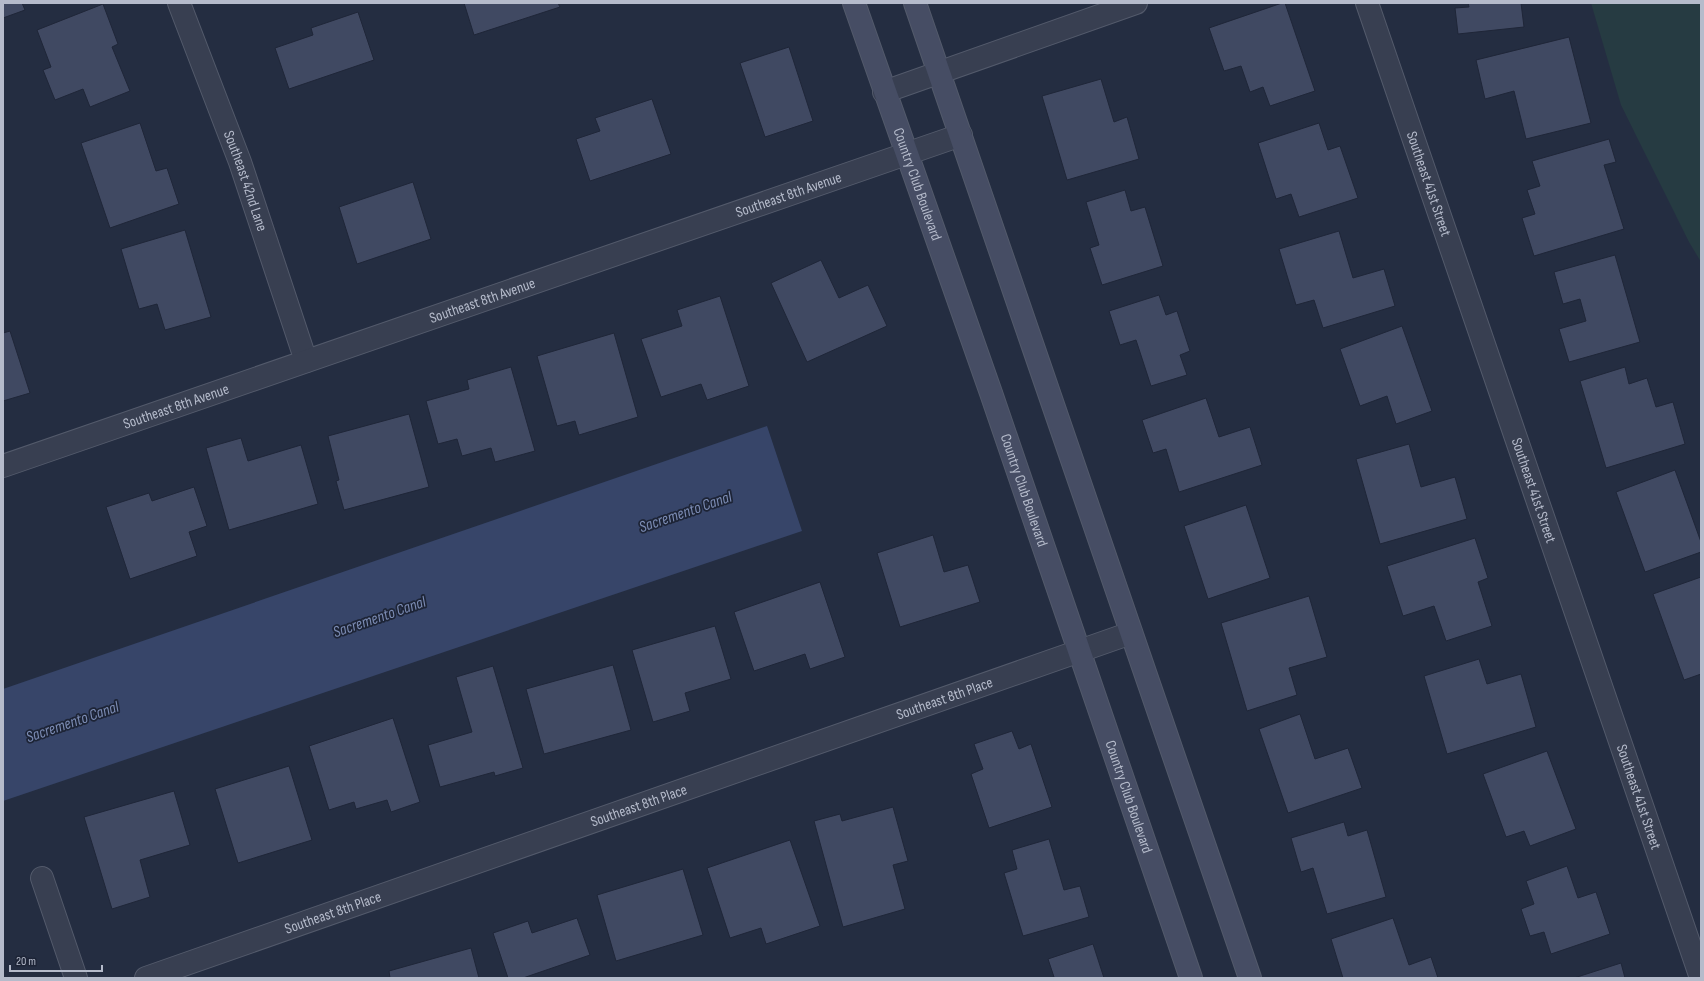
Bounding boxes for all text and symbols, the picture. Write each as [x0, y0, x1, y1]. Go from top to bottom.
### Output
street label: Country Club Boulevard [889, 125, 946, 243]
street label: Southeast 42nd Lane [219, 128, 271, 234]
street label: Southeast 41st Street [1402, 129, 1455, 239]
street label: Southeast 8th Avenue [733, 168, 844, 222]
street label: Southeast 8th Avenue [427, 274, 538, 328]
street label: Southeast 8th Avenue [121, 380, 232, 434]
street label: Country Club Boulevard [996, 431, 1052, 549]
street label: Southeast 41st Street [1507, 435, 1560, 546]
water label: Sacremento Canal [637, 487, 735, 537]
water label: Sacremento Canal [331, 592, 429, 642]
street label: Southeast 8th Place [894, 673, 995, 724]
water label: Sacremento Canal [24, 697, 122, 747]
street label: Country Club Boulevard [1100, 738, 1157, 856]
street label: Southeast 41st Street [1612, 742, 1665, 852]
street label: Southeast 8th Place [588, 780, 690, 832]
street label: Southeast 8th Place [282, 887, 384, 939]
scale bar [10, 947, 102, 973]
text: 20 m [16, 954, 36, 969]

